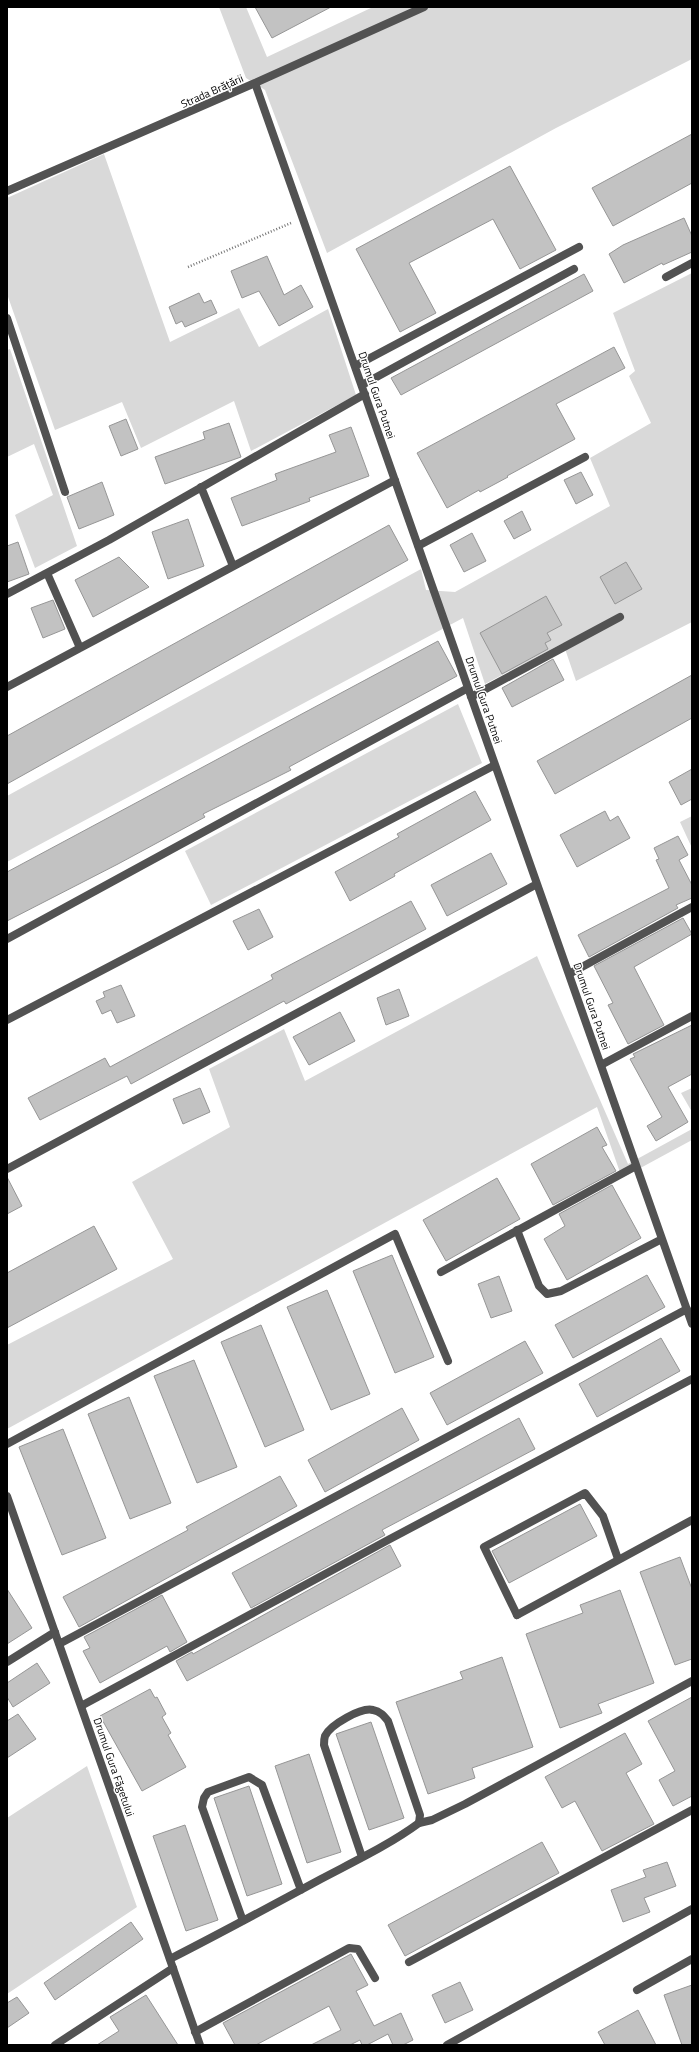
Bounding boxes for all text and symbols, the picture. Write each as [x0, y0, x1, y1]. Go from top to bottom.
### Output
street label: Strada Brățării [178, 70, 246, 112]
street label: Drumul Gura Putnei [355, 349, 399, 441]
street label: Drumul Gura Putnei [462, 654, 506, 746]
street label: Drumul Gura Putnei [570, 960, 614, 1052]
street label: Drumul Gura Făgetului [90, 1715, 138, 1819]

